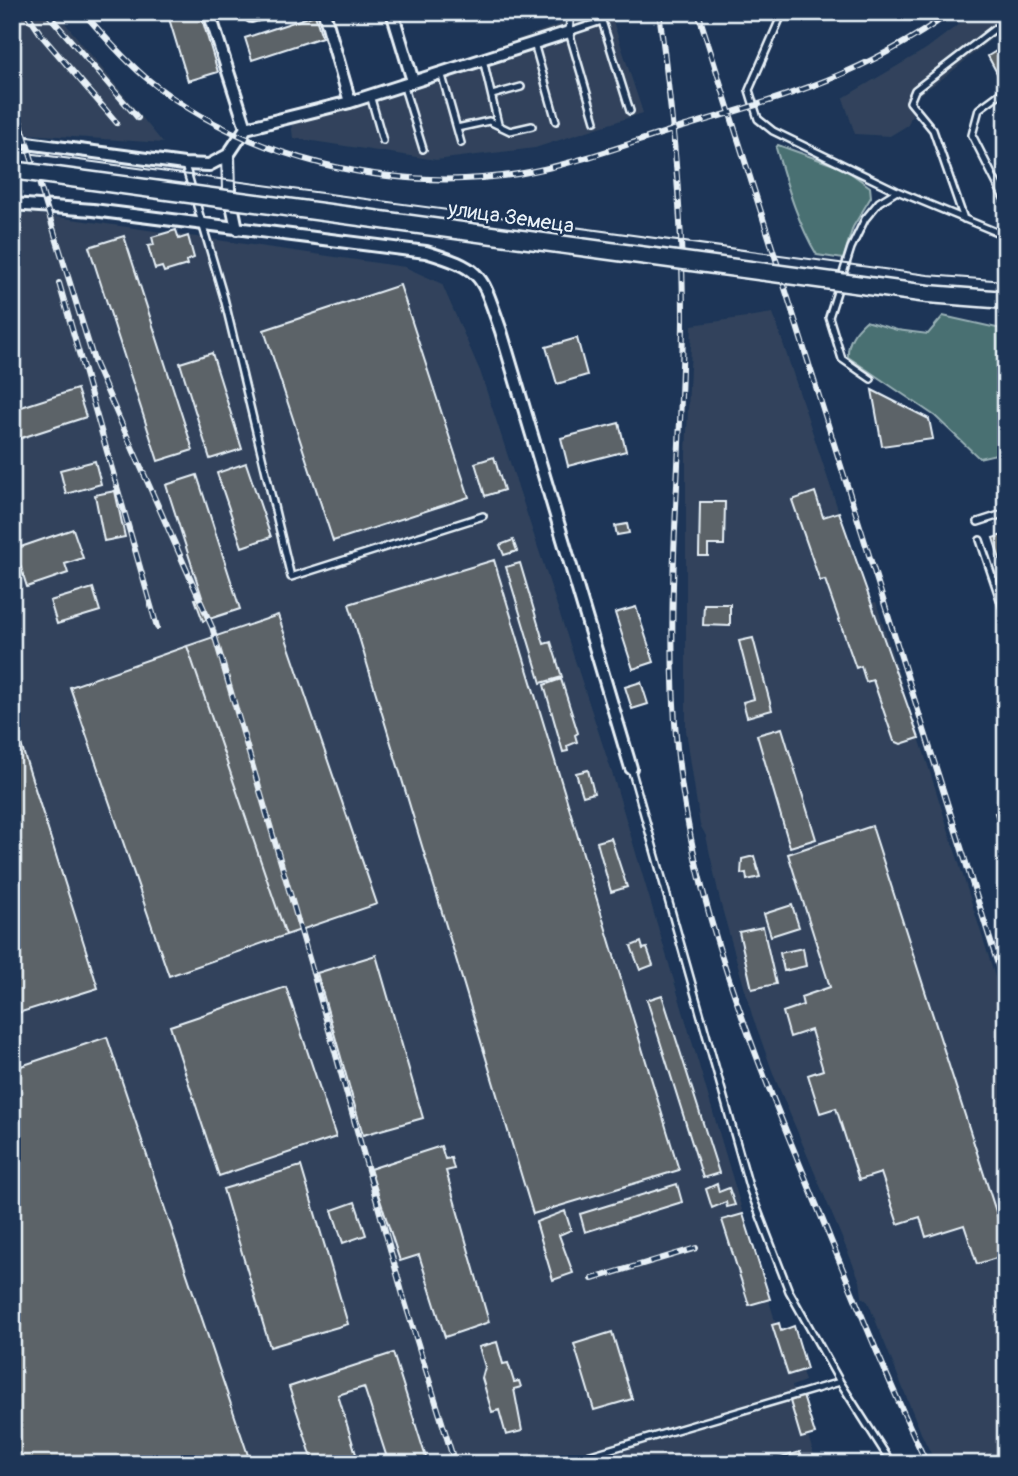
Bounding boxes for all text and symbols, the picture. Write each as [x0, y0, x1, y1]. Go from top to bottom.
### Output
street label: улица Земеца [445, 195, 576, 240]

